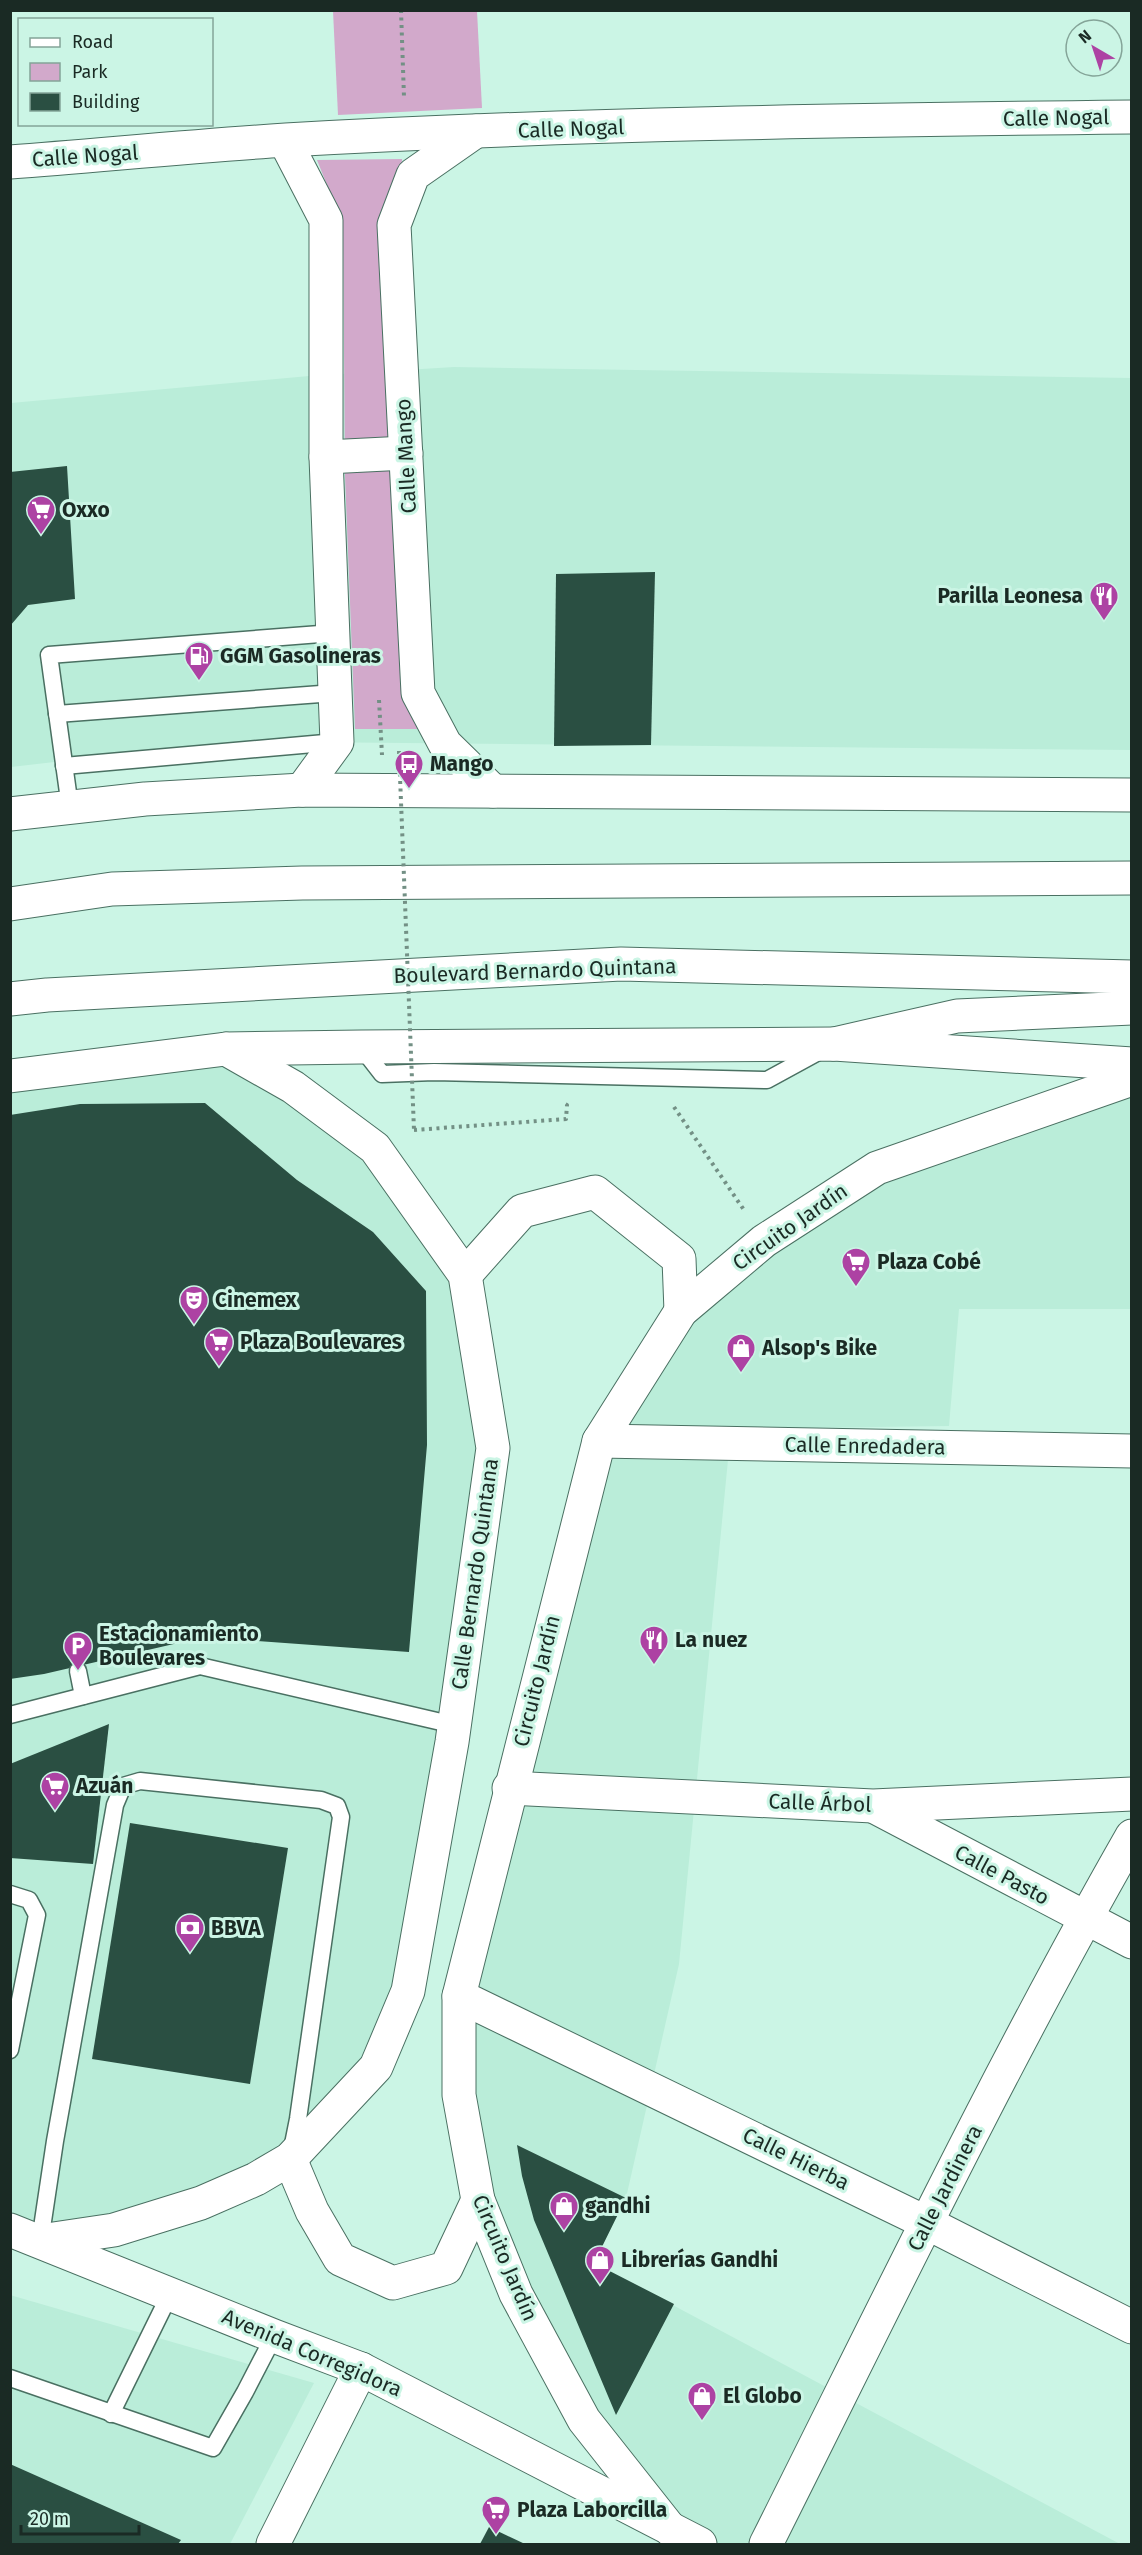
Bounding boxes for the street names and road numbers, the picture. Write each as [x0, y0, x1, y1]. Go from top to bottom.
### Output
street label: Calle Nogal [1003, 104, 1109, 132]
street label: Calle Nogal [517, 114, 625, 144]
street label: Calle Nogal [31, 139, 139, 173]
street label: Calle Mango [390, 398, 422, 514]
street label: Boulevard Bernardo Quintana [393, 953, 677, 989]
street label: Circuito Jardín [727, 1178, 853, 1276]
street label: Calle Enredadera [784, 1432, 946, 1460]
street label: Calle Bernardo Quintana [446, 1457, 504, 1691]
street label: Circuito Jardín [508, 1613, 566, 1749]
street label: Calle Árbol [768, 1788, 872, 1818]
street label: Calle Pasto [950, 1839, 1054, 1911]
street label: Calle Jardinera [902, 2120, 988, 2256]
street label: Calle Hierba [738, 2122, 854, 2196]
street label: Circuito Jardín [467, 2191, 543, 2325]
street label: Avenida Corregidora [218, 2303, 406, 2403]

